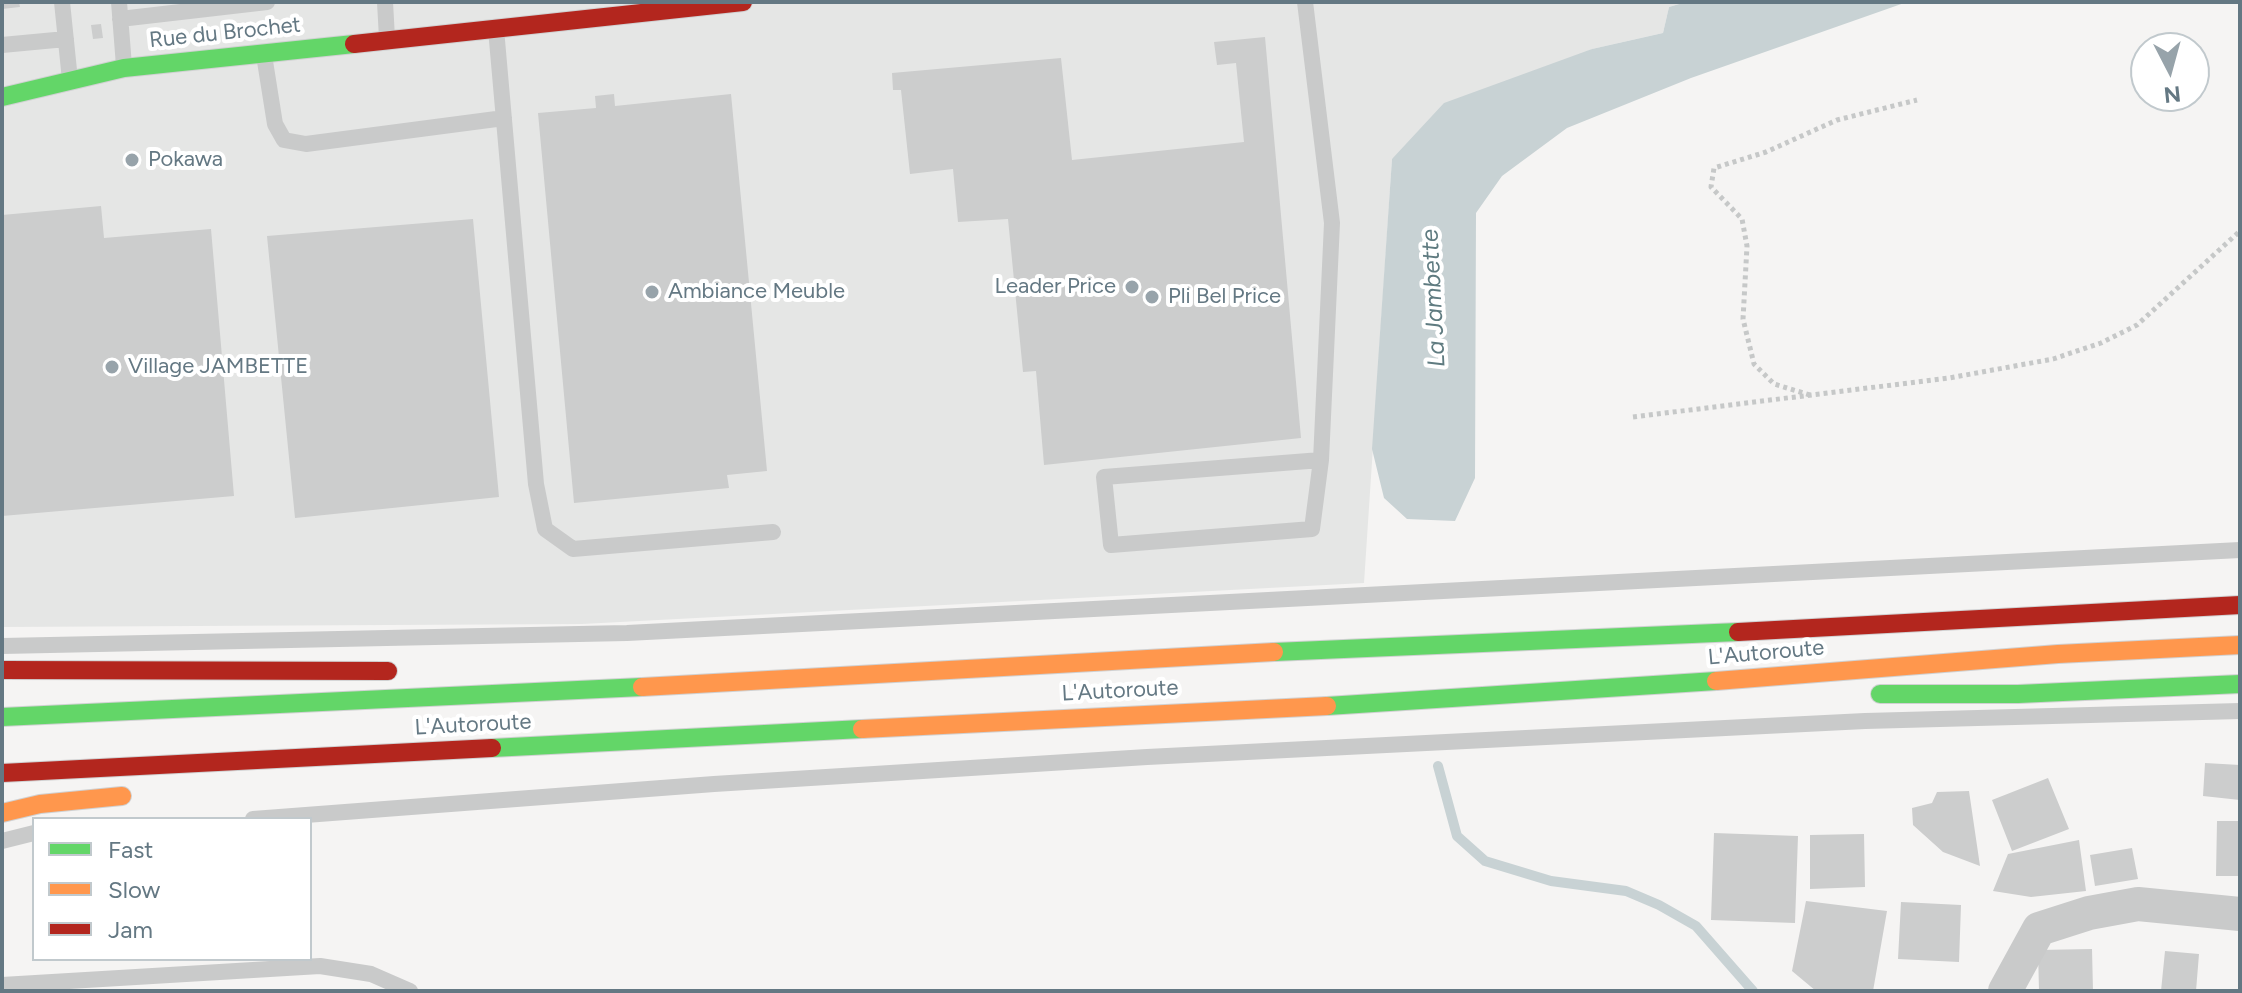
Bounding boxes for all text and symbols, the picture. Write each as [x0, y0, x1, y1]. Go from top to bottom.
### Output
street label: Rue du Brochet [148, 12, 302, 54]
north arrow [2130, 32, 2210, 112]
text: N [2162, 80, 2182, 109]
place label: Pokawa [148, 147, 223, 173]
marker: Pokawa [123, 151, 141, 169]
water label: La Jambette [1416, 228, 1452, 368]
place label: Leader Price [994, 274, 1116, 300]
marker: Leader Price [1123, 278, 1141, 296]
place label: Ambiance Meuble [668, 279, 845, 305]
marker: Ambiance Meuble [643, 283, 661, 301]
place label: Pli Bel Price [1168, 284, 1281, 310]
marker: Pli Bel Price [1143, 288, 1161, 306]
place label: Village JAMBETTE [128, 354, 308, 380]
marker: Village JAMBETTE [103, 358, 121, 376]
street label: L'Autoroute [1707, 635, 1825, 671]
street label: L'Autoroute [1061, 675, 1179, 707]
street label: L'Autoroute [414, 709, 532, 741]
legend [32, 817, 312, 961]
text: Fast [108, 835, 153, 864]
text: Slow [108, 875, 160, 904]
text: Jam [108, 915, 153, 944]

